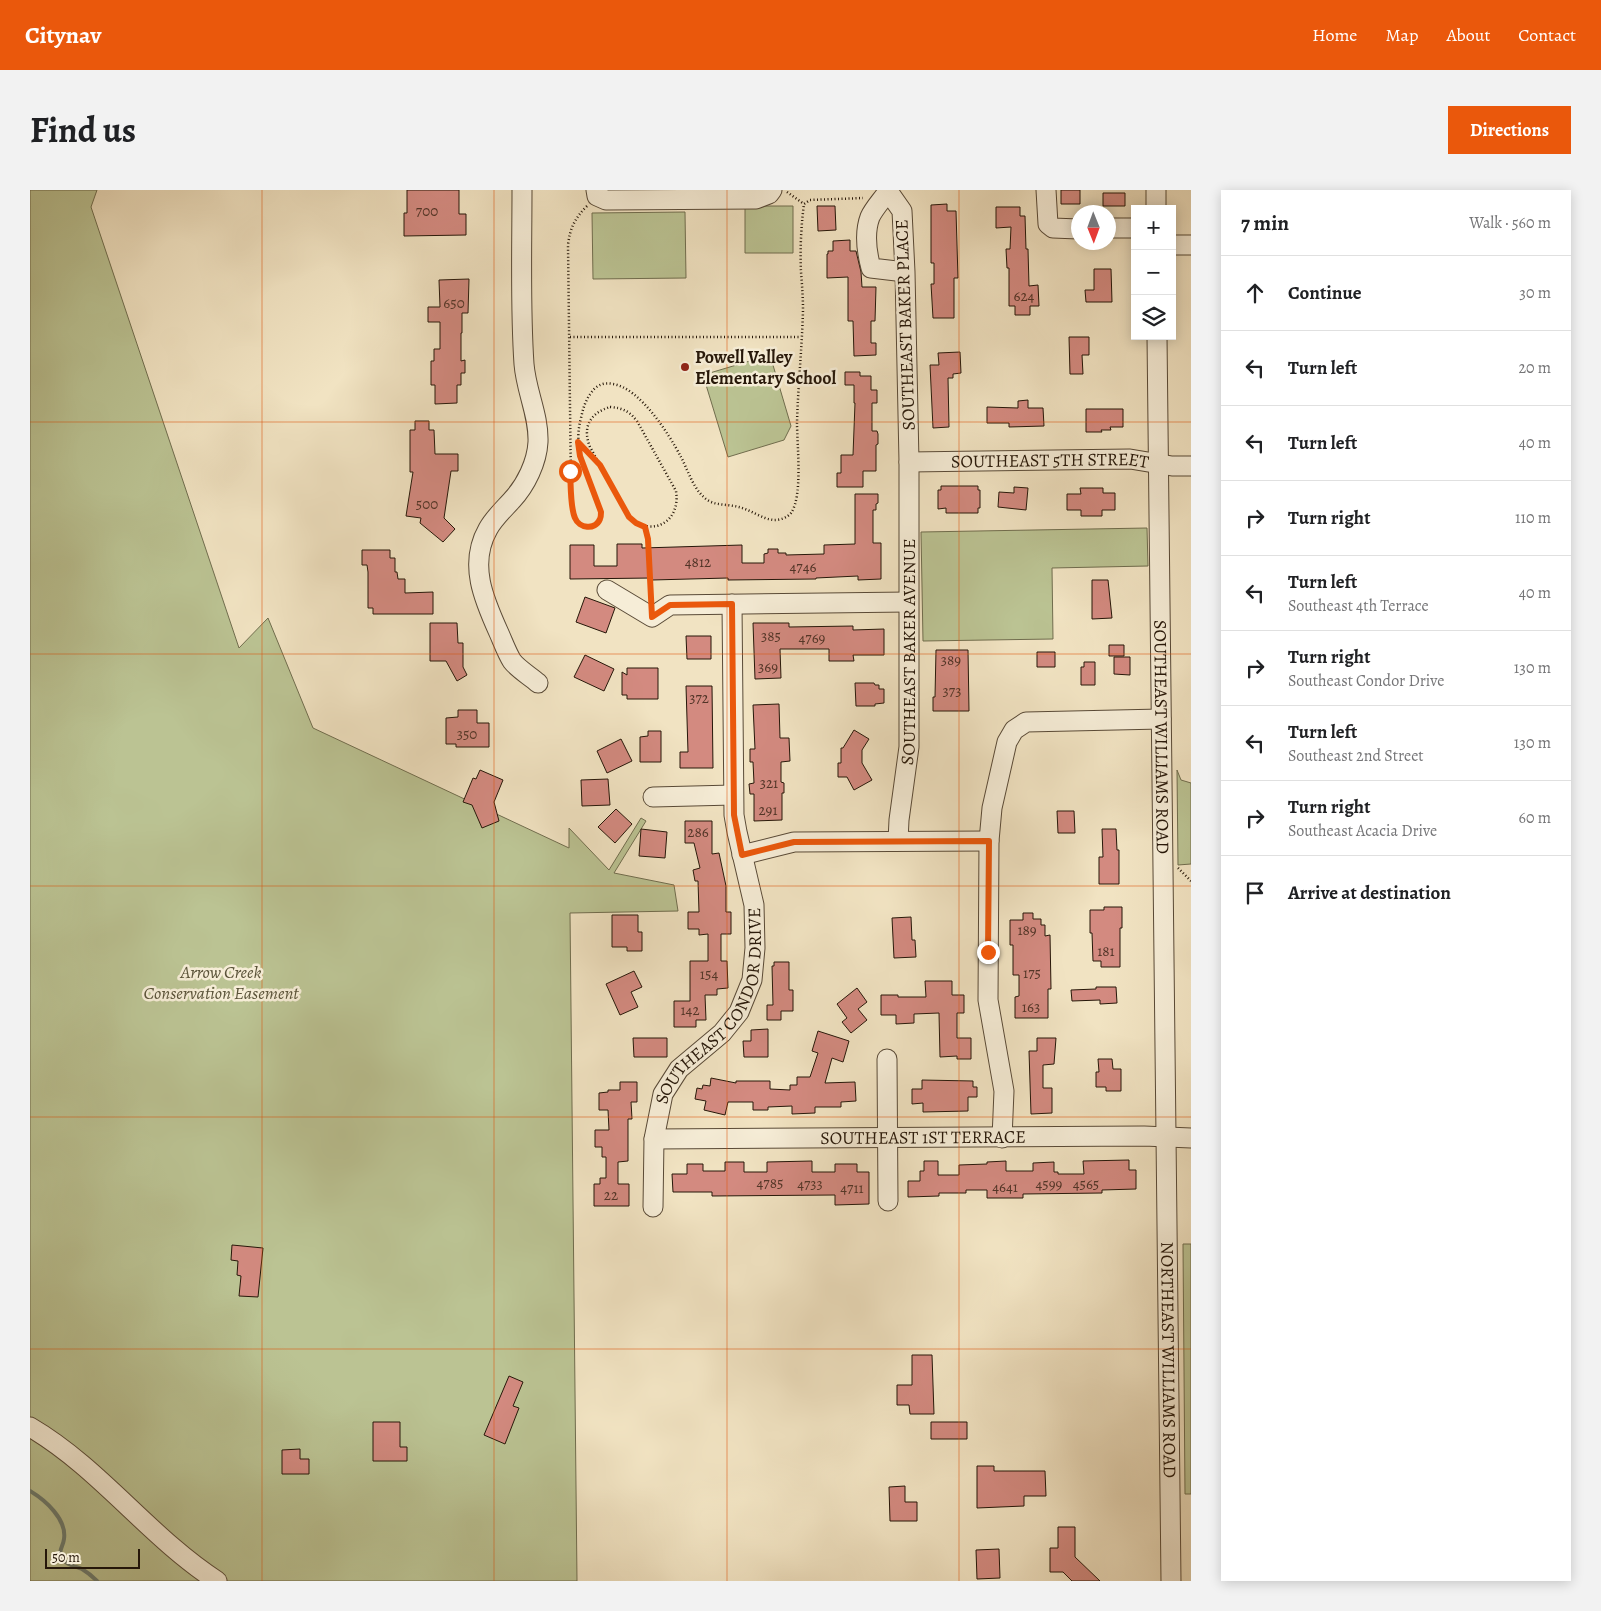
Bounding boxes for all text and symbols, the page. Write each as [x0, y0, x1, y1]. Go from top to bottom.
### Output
text: Citynav [25, 19, 101, 51]
text: Home [1312, 23, 1357, 47]
text: Map [1385, 23, 1418, 47]
text: About [1446, 23, 1490, 47]
text: Contact [1518, 23, 1576, 47]
text: Find us [30, 106, 136, 154]
button: Directions [1448, 106, 1571, 154]
house number: 700 [416, 201, 438, 221]
north arrow [1071, 205, 1116, 250]
map controls [1131, 205, 1176, 340]
button: + [1131, 205, 1176, 250]
text: 7 min [1241, 209, 1289, 237]
text: Walk · 560 m [1469, 212, 1551, 234]
street label: SOUTHEAST BAKER PLACE [889, 219, 921, 431]
button: − [1131, 250, 1176, 295]
icon: ahead [1241, 279, 1269, 307]
text: Continue [1288, 280, 1362, 306]
text: 30 m [1519, 282, 1551, 304]
house number: 624 [1014, 286, 1035, 306]
house number: 650 [443, 293, 465, 313]
button: layers [1131, 295, 1176, 340]
place label: Powell Valley Elementary School [695, 345, 837, 390]
icon: left [1241, 354, 1269, 382]
text: Turn left [1288, 355, 1357, 381]
text: 20 m [1518, 357, 1551, 379]
marker: Powell Valley Elementary School [679, 361, 691, 373]
icon: left [1241, 429, 1269, 457]
text: Turn left [1288, 430, 1357, 456]
text: 40 m [1519, 432, 1551, 454]
street label: SOUTHEAST 5TH STREET [951, 447, 1151, 474]
route start [559, 460, 582, 483]
house number: 500 [416, 494, 438, 514]
icon: right [1241, 504, 1269, 532]
text: Turn right [1288, 505, 1370, 531]
text: 110 m [1515, 507, 1551, 529]
street label: SOUTHEAST BAKER AVENUE [895, 538, 921, 767]
house number: 4812 [685, 552, 711, 572]
house number: 4746 [790, 557, 816, 577]
text: Turn left [1288, 569, 1357, 595]
icon: left [1241, 579, 1269, 607]
text: 40 m [1519, 582, 1551, 604]
text: Southeast 4th Terrace [1288, 595, 1429, 617]
street label: SOUTHEAST WILLIAMS ROAD [1148, 620, 1175, 854]
house number: 385 [761, 626, 781, 646]
house number: 4769 [799, 628, 826, 648]
text: Turn right [1288, 644, 1370, 670]
house number: 389 [941, 650, 961, 670]
icon: right [1241, 654, 1269, 682]
house number: 369 [758, 657, 778, 677]
text: 130 m [1514, 657, 1551, 679]
text: Southeast Condor Drive [1288, 670, 1444, 692]
house number: 373 [943, 681, 961, 701]
house number: 372 [689, 688, 709, 708]
text: Turn left [1288, 719, 1357, 745]
house number: 350 [457, 724, 477, 744]
icon: left [1241, 729, 1269, 757]
text: 130 m [1514, 732, 1551, 754]
text: Southeast 2nd Street [1288, 745, 1424, 767]
house number: 321 [760, 773, 778, 793]
text: Turn right [1288, 794, 1370, 820]
house number: 291 [758, 800, 778, 820]
icon: right [1241, 804, 1269, 832]
text: 60 m [1519, 807, 1551, 829]
text: Southeast Acacia Drive [1288, 820, 1437, 842]
house number: 286 [687, 822, 709, 842]
icon: arrive [1241, 879, 1269, 907]
text: Arrive at destination [1288, 880, 1451, 906]
street label: SOUTHEAST CONDOR DRIVE [649, 907, 767, 1106]
house number: 189 [1017, 920, 1037, 940]
route end [977, 941, 1000, 964]
house number: 181 [1097, 941, 1115, 961]
park label: Arrow Creek Conservation Easement [144, 960, 299, 1005]
house number: 175 [1023, 963, 1041, 983]
house number: 154 [700, 964, 718, 984]
house number: 163 [1022, 997, 1040, 1017]
house number: 142 [680, 1000, 700, 1020]
street label: SOUTHEAST 1ST TERRACE [820, 1125, 1026, 1150]
house number: 4785 [757, 1173, 783, 1193]
house number: 4733 [797, 1174, 823, 1194]
house number: 4599 [1036, 1174, 1063, 1194]
house number: 4565 [1073, 1174, 1099, 1194]
house number: 4641 [992, 1177, 1018, 1197]
house number: 4711 [840, 1178, 864, 1198]
house number: 22 [604, 1185, 618, 1205]
street label: NORTHEAST WILLIAMS ROAD [1155, 1242, 1182, 1478]
scale bar [45, 1546, 140, 1569]
text: 50 m [52, 1548, 80, 1567]

